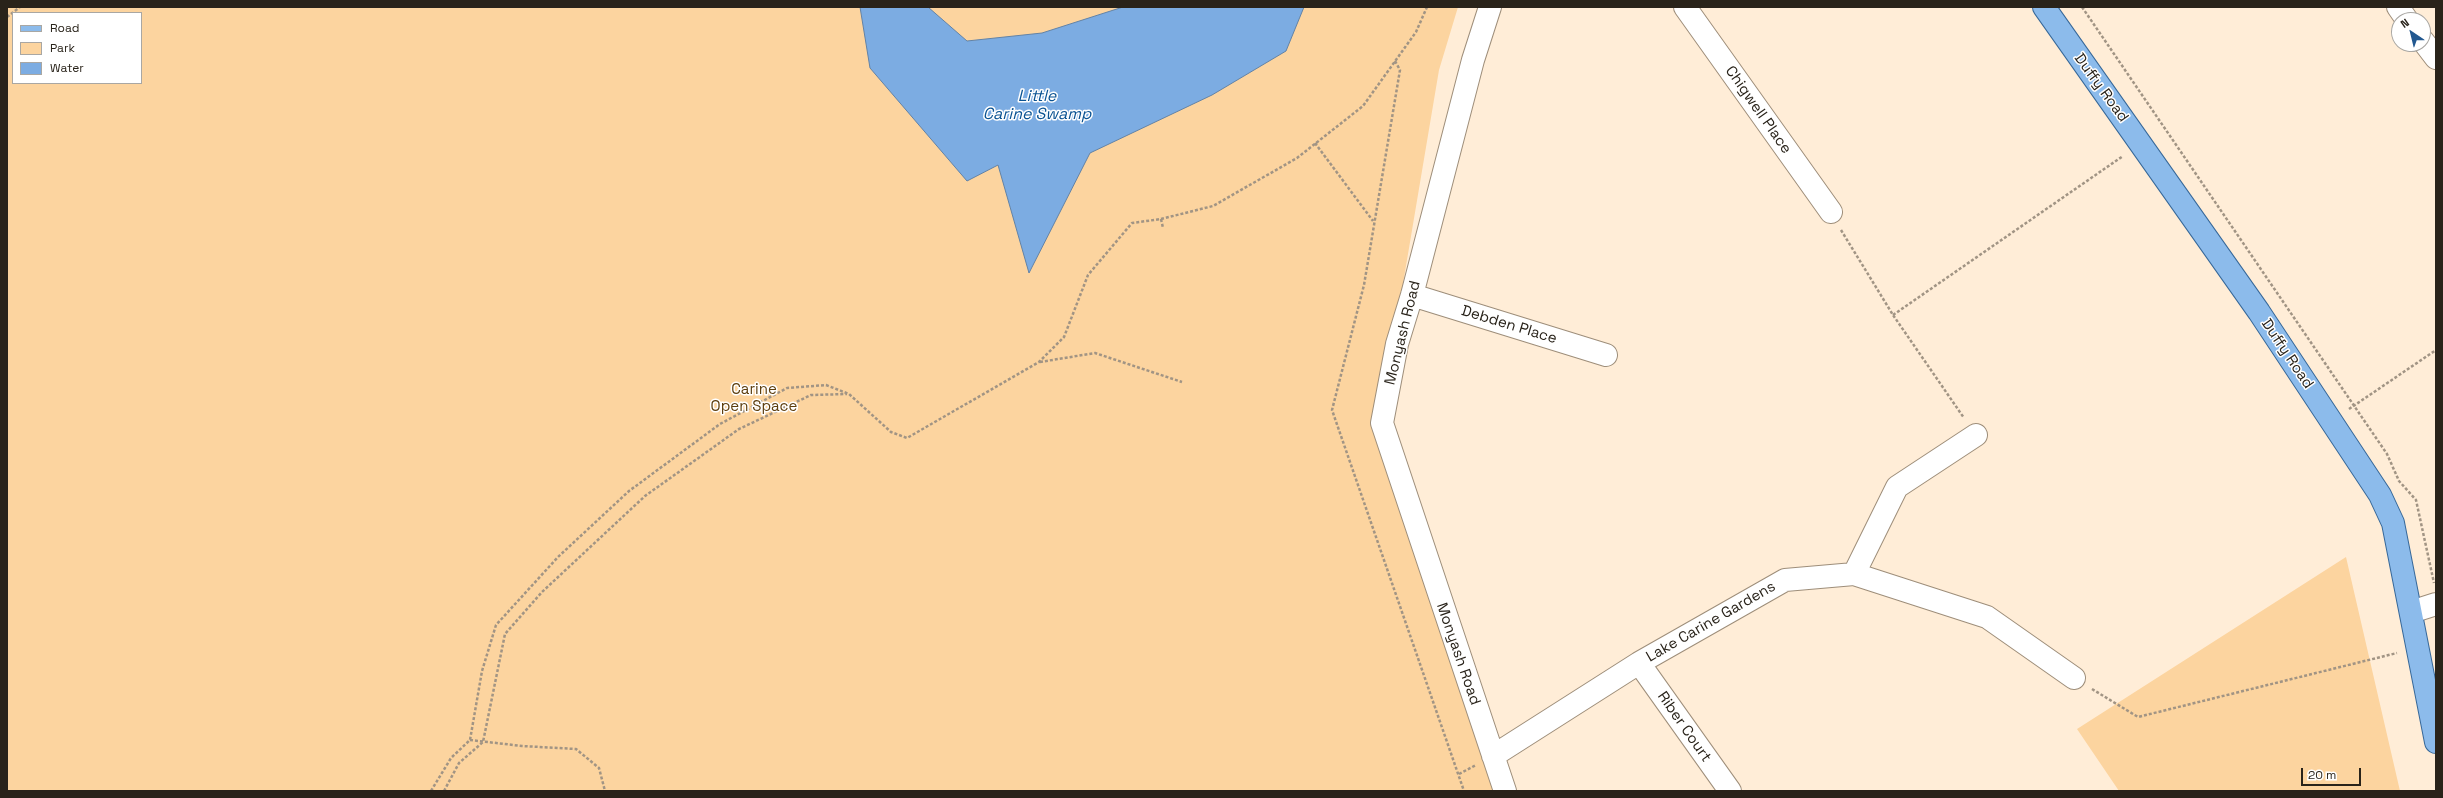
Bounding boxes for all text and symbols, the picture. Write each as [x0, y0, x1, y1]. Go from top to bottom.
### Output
legend [12, 12, 142, 84]
north arrow [2391, 12, 2431, 52]
text: N [2398, 15, 2412, 31]
text: Road [50, 20, 79, 36]
text: Park [50, 40, 75, 56]
street label: Duffy Road [2070, 50, 2132, 126]
text: Water [50, 60, 84, 76]
street label: Chigwell Place [1721, 63, 1795, 157]
water label: Little Carine Swamp [983, 87, 1091, 125]
street label: Monyash Road [1381, 279, 1425, 387]
street label: Debden Place [1459, 302, 1559, 348]
street label: Duffy Road [2257, 316, 2317, 392]
park label: Carine Open Space [711, 381, 797, 416]
street label: Lake Carine Gardens [1643, 578, 1779, 666]
street label: Monyash Road [1432, 601, 1484, 707]
street label: Riber Court [1653, 688, 1715, 766]
scale bar [2303, 760, 2363, 786]
text: 20 m [2308, 767, 2336, 783]

